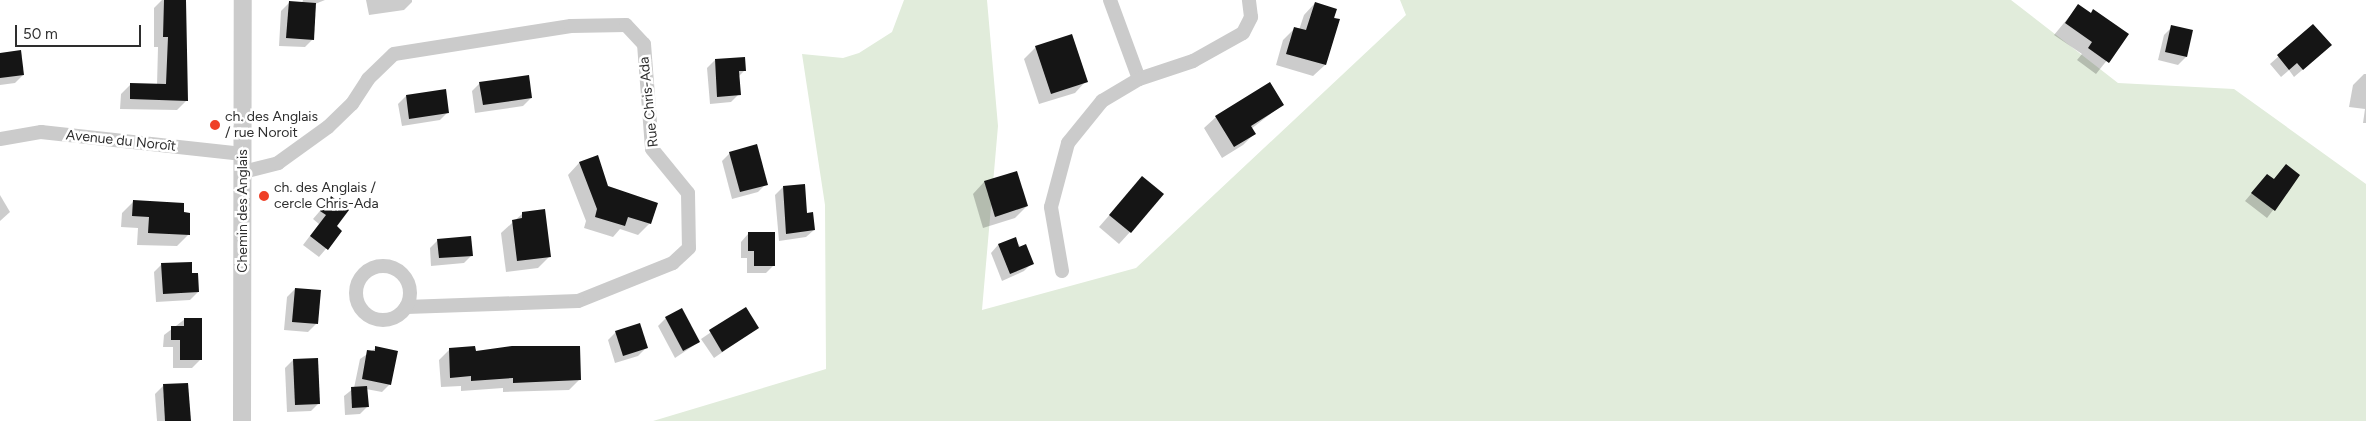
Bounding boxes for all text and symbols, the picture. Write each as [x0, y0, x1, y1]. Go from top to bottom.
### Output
scale bar [18, 15, 144, 47]
text: 50 m [23, 25, 58, 43]
street label: Rue Chris-Ada [636, 56, 662, 148]
place label: ch. des Anglais / rue Noroit [225, 109, 318, 142]
marker: ch. des Anglais / rue Noroit [209, 119, 221, 131]
street label: Avenue du Noroît [65, 127, 177, 155]
street label: Chemin des Anglais [235, 149, 251, 273]
place label: ch. des Anglais / cercle Chris-Ada [274, 180, 379, 212]
marker: ch. des Anglais / cercle Chris-Ada [258, 190, 270, 202]

